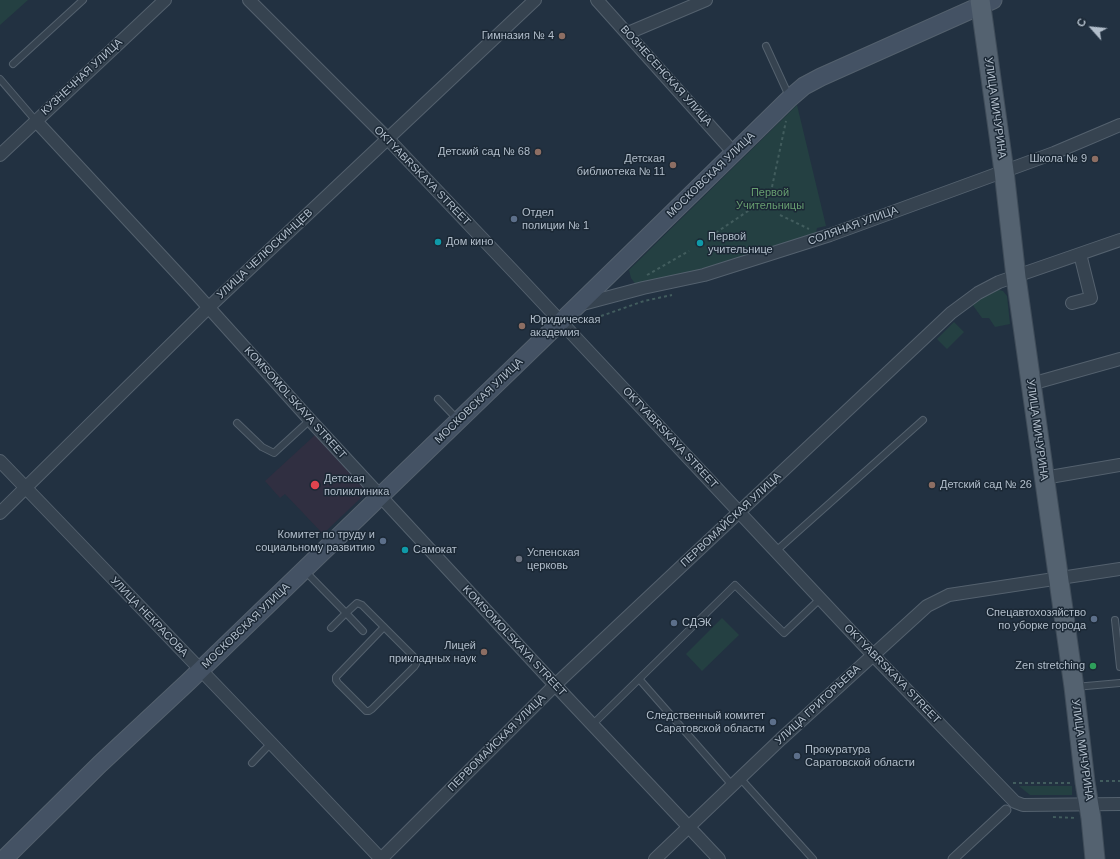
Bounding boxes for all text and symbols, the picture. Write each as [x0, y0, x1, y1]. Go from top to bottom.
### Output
north arrow [1072, 8, 1112, 48]
text: С [1074, 16, 1088, 29]
street label: ВОЗНЕСЕНСКАЯ УЛИЦА [617, 23, 715, 129]
place label: Гимназия № 4 [482, 29, 554, 43]
marker: Гимназия № 4 [557, 31, 567, 41]
street label: КУЗНЕЧНАЯ УЛИЦА [39, 36, 125, 118]
street label: УЛИЦА МИЧУРИНА [981, 56, 1009, 160]
street label: OKTYABRSKAYA STREET [371, 123, 473, 229]
street label: МОСКОВСКАЯ УЛИЦА [664, 129, 758, 221]
place label: Детский сад № 68 [438, 145, 530, 159]
marker: Детский сад № 68 [533, 147, 543, 157]
place label: Детская библиотека № 11 [577, 152, 665, 178]
place label: Школа № 9 [1030, 152, 1087, 166]
marker: Школа № 9 [1090, 154, 1100, 164]
marker: Детская библиотека № 11 [668, 160, 678, 170]
park label: Первой Учительницы [736, 186, 804, 212]
street label: СОЛЯНАЯ УЛИЦА [806, 204, 900, 248]
street label: УЛИЦА ЧЕЛЮСКИНЦЕВ [214, 206, 316, 302]
place label: Отдел полиции № 1 [522, 206, 589, 232]
marker: Отдел полиции № 1 [509, 214, 519, 224]
place label: Первой учительнице [708, 230, 773, 256]
place label: Дом кино [446, 235, 493, 249]
marker: Дом кино [433, 237, 443, 247]
marker: Первой учительнице [695, 238, 705, 248]
place label: Юридическая академия [530, 313, 600, 339]
marker: Юридическая академия [517, 321, 527, 331]
street label: KOMSOMOLSKAYA STREET [241, 344, 349, 462]
street label: МОСКОВСКАЯ УЛИЦА [432, 355, 526, 447]
street label: УЛИЦА МИЧУРИНА [1023, 378, 1051, 482]
street label: OKTYABRSKAYA STREET [620, 385, 720, 491]
street label: ПЕРВОМАЙСКАЯ УЛИЦА [678, 470, 784, 570]
place label: Детская поликлиника [324, 472, 389, 498]
place label: Детский сад № 26 [940, 478, 1032, 492]
marker: Детская поликлиника [309, 479, 321, 491]
marker: Детский сад № 26 [927, 480, 937, 490]
place label: Комитет по труду и социальному развитию [256, 528, 375, 554]
marker: Комитет по труду и социальному развитию [378, 536, 388, 546]
place label: Самокат [413, 543, 457, 557]
marker: Самокат [400, 545, 410, 555]
place label: Успенская церковь [527, 546, 580, 572]
marker: Успенская церковь [514, 554, 524, 564]
street label: УЛИЦА НЕКРАСОВА [107, 574, 191, 660]
street label: МОСКОВСКАЯ УЛИЦА [199, 580, 293, 672]
street label: KOMSOMOLSKAYA STREET [459, 583, 569, 699]
place label: Спецавтохозяйство по уборке города [986, 606, 1086, 632]
marker: Спецавтохозяйство по уборке города [1089, 614, 1099, 624]
place label: СДЭК [682, 616, 711, 630]
marker: СДЭК [669, 618, 679, 628]
street label: OKTYABRSKAYA STREET [841, 621, 943, 727]
place label: Лицей прикладных наук [389, 639, 476, 665]
marker: Лицей прикладных наук [479, 647, 489, 657]
place label: Zen stretching [1015, 659, 1085, 673]
marker: Zen stretching [1088, 661, 1098, 671]
street label: УЛИЦА ГРИГОРЬЕВА [773, 662, 863, 748]
street label: ПЕРВОМАЙСКАЯ УЛИЦА [446, 692, 548, 794]
street label: УЛИЦА МИЧУРИНА [1068, 698, 1096, 802]
place label: Следственный комитет Саратовской области [646, 709, 765, 735]
marker: Следственный комитет Саратовской области [768, 717, 778, 727]
place label: Прокуратура Саратовской области [805, 743, 915, 769]
marker: Прокуратура Саратовской области [792, 751, 802, 761]

